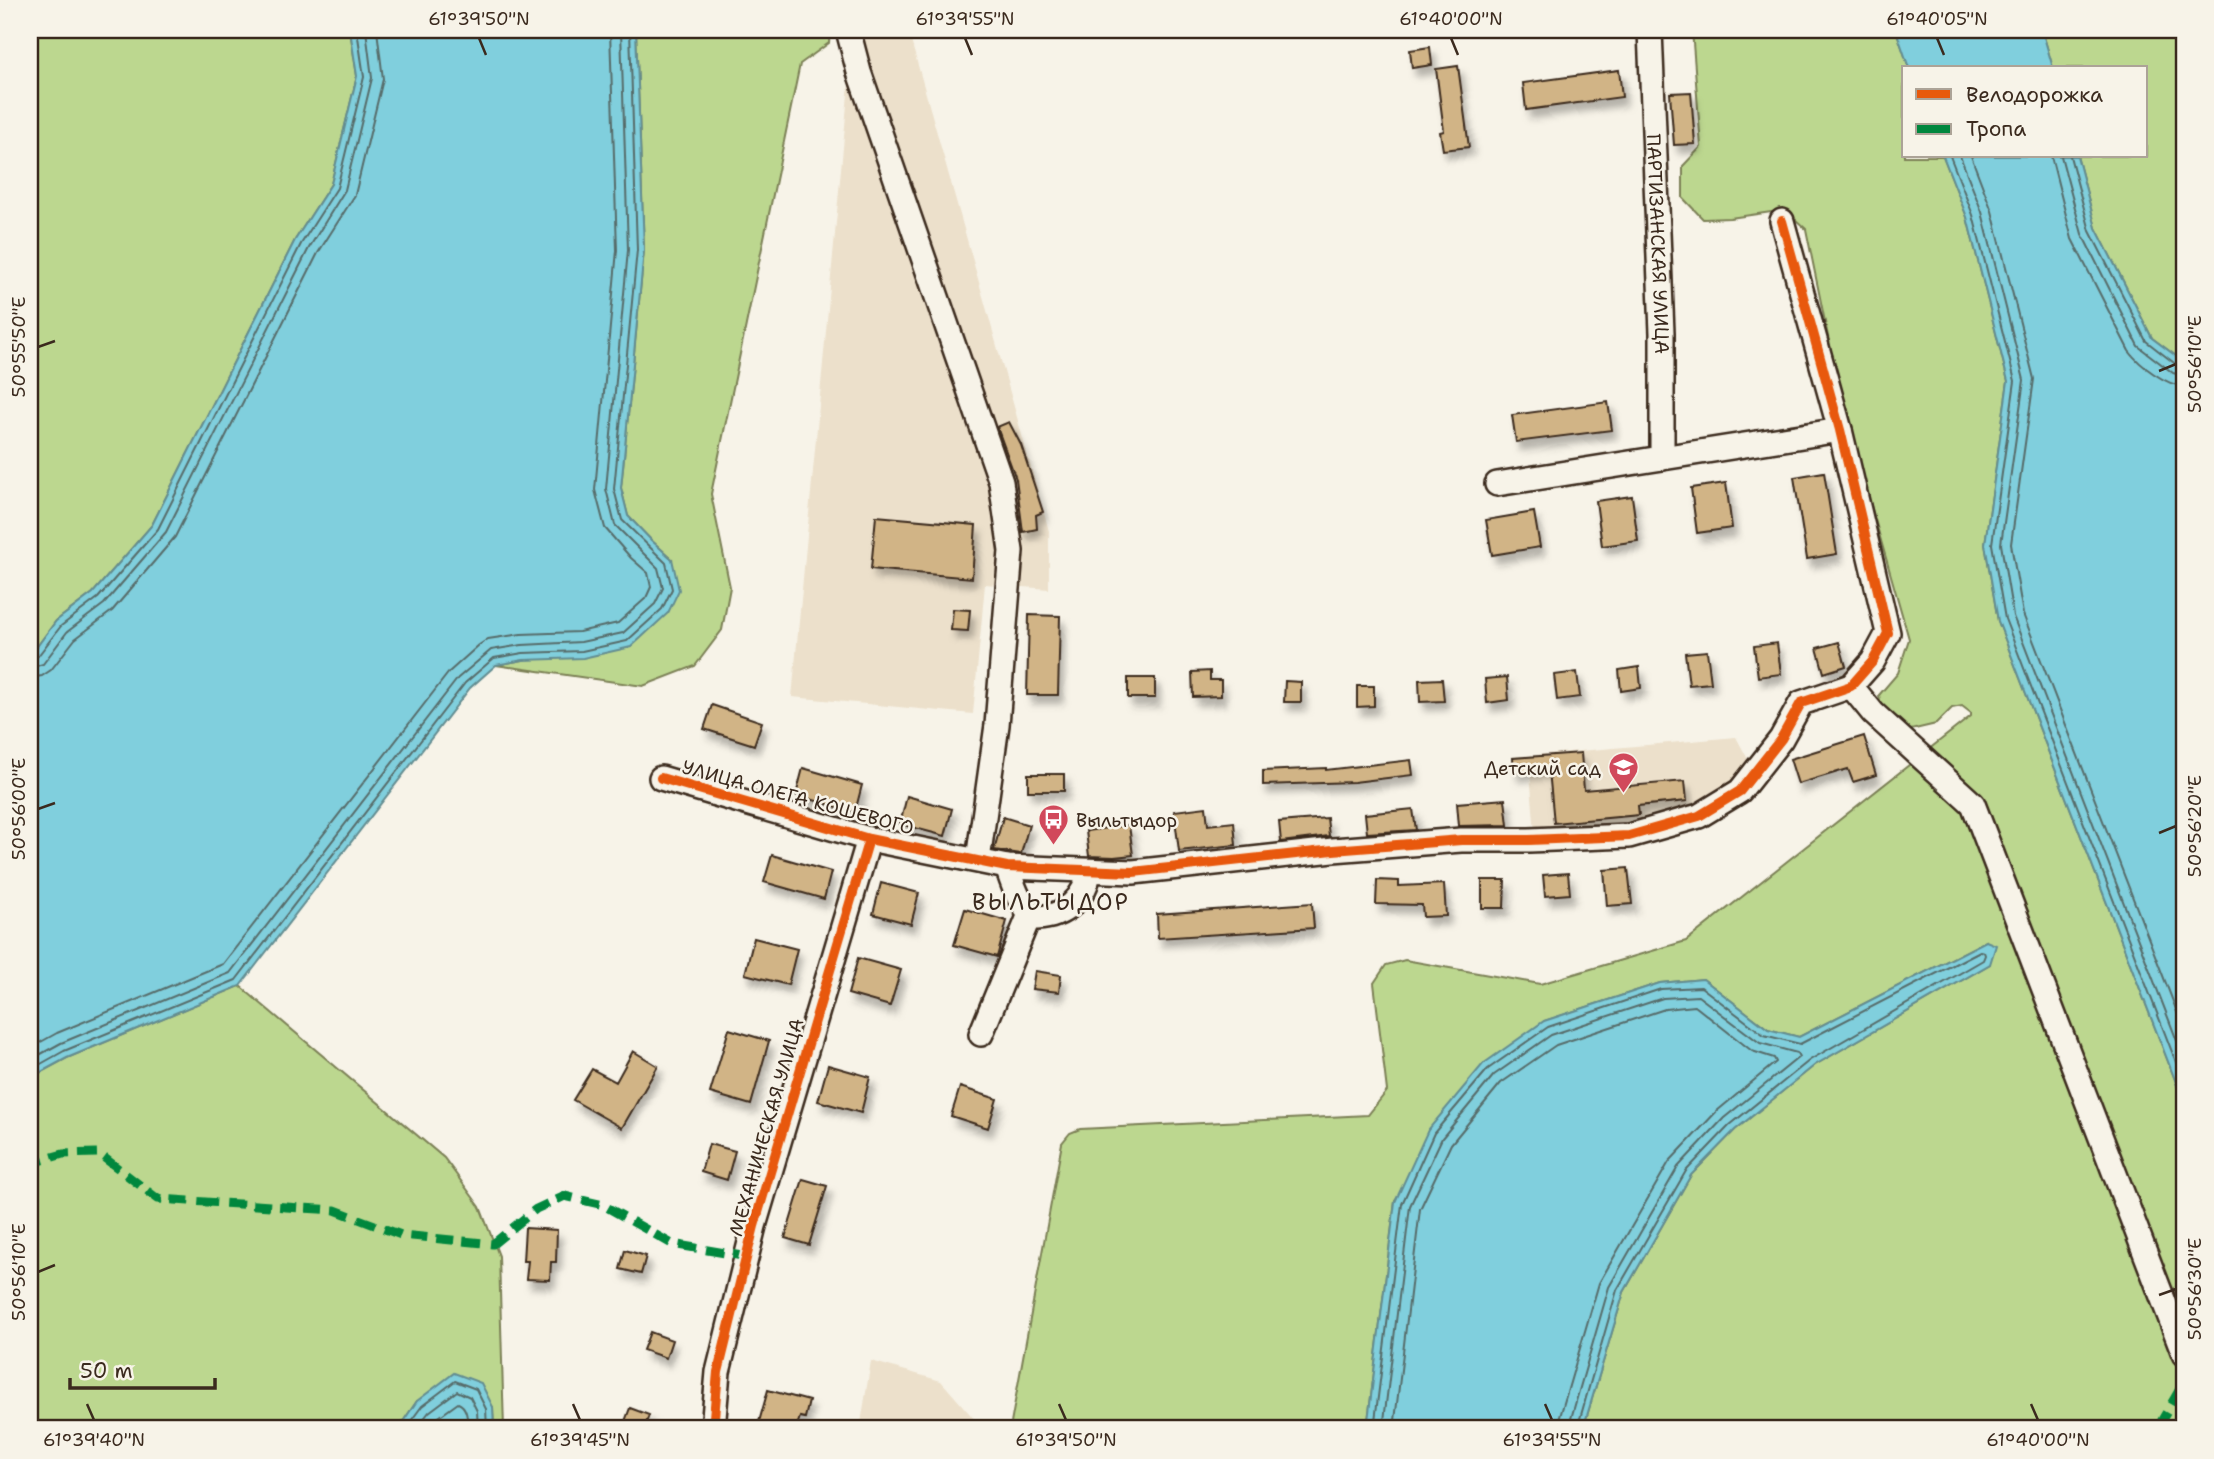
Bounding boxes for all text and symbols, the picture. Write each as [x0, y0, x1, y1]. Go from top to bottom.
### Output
text: 61°39'50"N [428, 7, 530, 31]
text: 61°39'55"N [915, 7, 1015, 31]
text: 61°40'00"N [1399, 7, 1503, 31]
text: 61°40'05"N [1886, 7, 1988, 31]
legend [1902, 66, 2148, 158]
text: Велодорожка [1966, 81, 2103, 109]
text: Тропа [1966, 115, 2026, 143]
street label: ПАРТИЗАНСКАЯ УЛИЦА [1641, 133, 1674, 354]
text: 50°55'50"E [7, 297, 31, 397]
text: 50°56'10"E [2183, 315, 2207, 413]
school or university icon: Детский сад [1607, 751, 1641, 795]
street label: УЛИЦА ОЛЕГА КОШЕВОГО [679, 754, 917, 841]
place label: Детский сад [1484, 756, 1601, 781]
text: 50°56'00"E [7, 758, 31, 860]
text: 50°56'20"E [2183, 775, 2207, 877]
bus stop icon: Выльтыдор [1036, 803, 1070, 847]
place label: Выльтыдор [1076, 808, 1177, 833]
district label: ВЫЛЬТЫДОР [972, 887, 1130, 917]
street label: МЕХАНИЧЕСКАЯ УЛИЦА [723, 1015, 810, 1239]
text: 50°56'10"E [7, 1223, 31, 1321]
text: 50°56'30"E [2183, 1238, 2207, 1340]
scale bar [70, 1347, 215, 1391]
text: 50 m [80, 1357, 133, 1385]
text: 61°39'40"N [43, 1428, 145, 1452]
text: 61°39'45"N [530, 1428, 630, 1452]
text: 61°39'50"N [1015, 1428, 1117, 1452]
text: 61°39'55"N [1502, 1428, 1602, 1452]
text: 61°40'00"N [1986, 1428, 2090, 1452]

